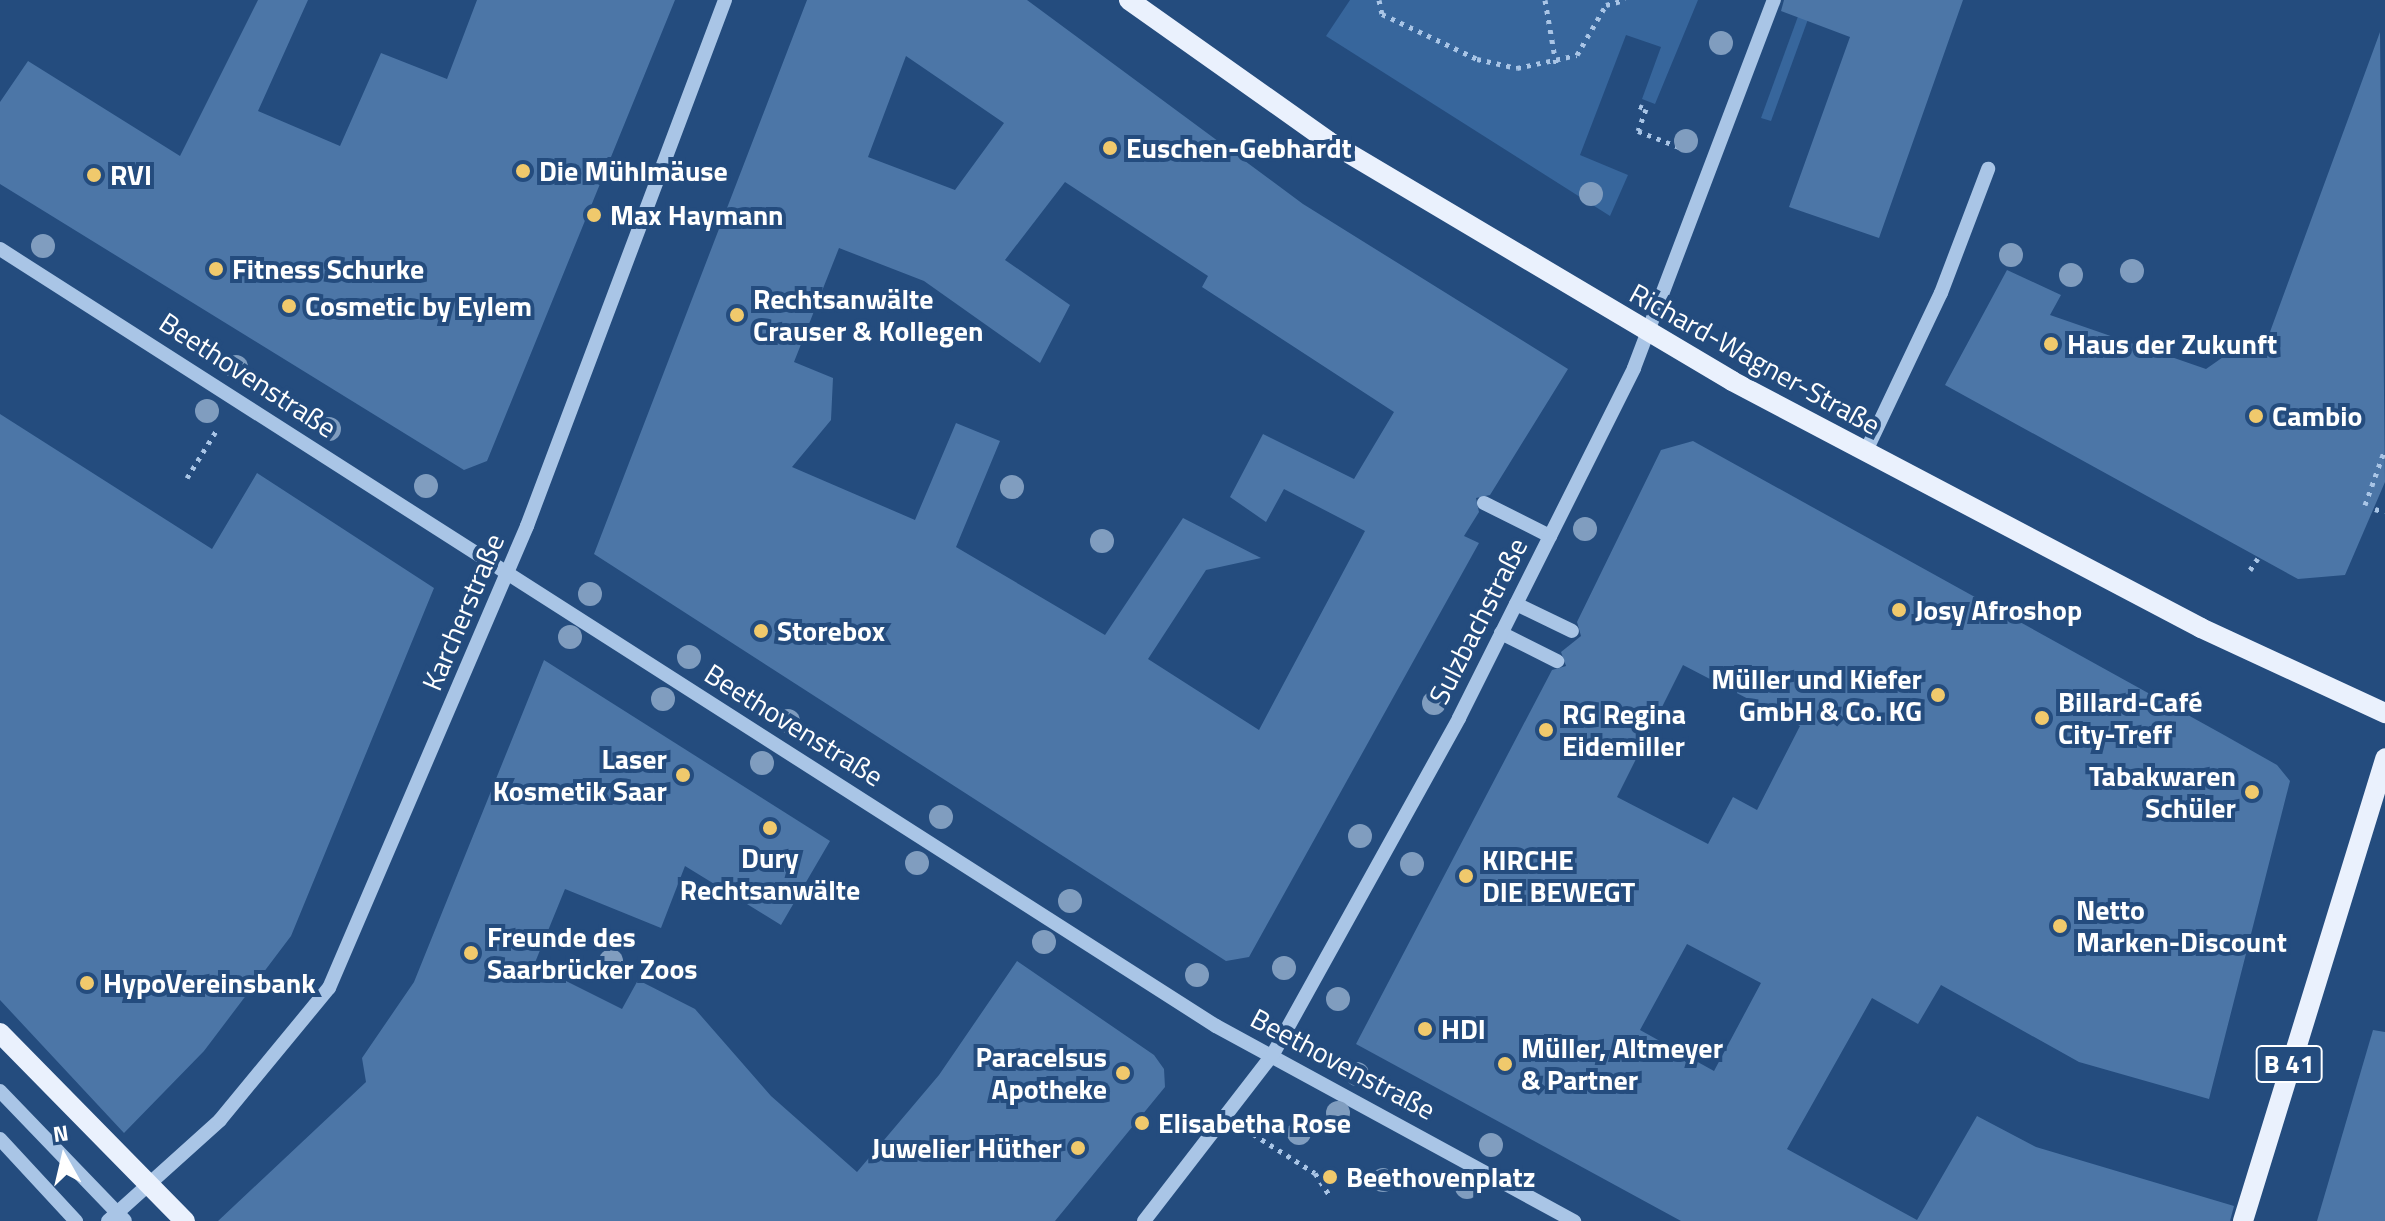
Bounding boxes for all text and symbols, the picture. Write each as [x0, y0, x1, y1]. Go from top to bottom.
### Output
place label: Euschen-Gebhardt [1126, 131, 1352, 165]
marker: Euschen-Gebhardt [1101, 139, 1119, 157]
place label: Die Mühlmäuse [539, 154, 728, 188]
place label: RVI [110, 158, 152, 192]
marker: Die Mühlmäuse [514, 162, 532, 180]
marker: RVI [85, 166, 103, 184]
place label: Max Haymann [610, 198, 784, 232]
marker: Max Haymann [585, 206, 603, 224]
place label: Fitness Schurke [232, 252, 424, 286]
marker: Fitness Schurke [207, 260, 225, 278]
street label: Richard-Wagner-Straße [1624, 276, 1886, 442]
place label: Rechtsanwälte Crauser & Kollegen [753, 282, 983, 348]
place label: Cosmetic by Eylem [305, 289, 532, 323]
marker: Cosmetic by Eylem [280, 297, 298, 315]
street label: Beethovenstraße [153, 305, 343, 445]
marker: Rechtsanwälte Crauser & Kollegen [728, 306, 746, 324]
place label: Haus der Zukunft [2067, 327, 2277, 361]
marker: Haus der Zukunft [2042, 335, 2060, 353]
place label: Cambio [2272, 399, 2362, 433]
marker: Cambio [2247, 407, 2265, 425]
street label: Karcherstraße [415, 528, 511, 696]
street label: Sulzbachstraße [1422, 532, 1534, 710]
place label: Josy Afroshop [1915, 593, 2082, 627]
marker: Josy Afroshop [1890, 601, 1908, 619]
place label: Storebox [777, 614, 885, 648]
marker: Storebox [752, 622, 770, 640]
street label: Beethovenstraße [699, 657, 889, 793]
place label: Müller und Kiefer GmbH & Co. KG [1711, 662, 1922, 728]
place label: Billard-Café City-Treff [2058, 685, 2203, 751]
marker: Müller und Kiefer GmbH & Co. KG [1929, 686, 1947, 704]
place label: RG Regina Eidemiller [1562, 697, 1686, 763]
marker: Billard-Café City-Treff [2033, 709, 2051, 727]
marker: RG Regina Eidemiller [1537, 721, 1555, 739]
place label: Laser Kosmetik Saar [493, 742, 667, 808]
place label: Tabakwaren Schüler [2089, 759, 2236, 825]
marker: Laser Kosmetik Saar [674, 766, 692, 784]
marker: Tabakwaren Schüler [2243, 783, 2261, 801]
marker: Dury Rechtsanwälte [761, 819, 779, 837]
place label: Dury Rechtsanwälte [680, 841, 860, 907]
place label: KIRCHE DIE BEWEGT [1482, 843, 1635, 909]
marker: KIRCHE DIE BEWEGT [1457, 867, 1475, 885]
place label: Netto Marken-Discount [2076, 893, 2287, 959]
marker: Netto Marken-Discount [2051, 917, 2069, 935]
place label: Freunde des Saarbrücker Zoos [487, 920, 698, 986]
marker: Freunde des Saarbrücker Zoos [462, 944, 480, 962]
place label: HypoVereinsbank [103, 966, 316, 1000]
marker: HypoVereinsbank [78, 974, 96, 992]
street label: Beethovenstraße [1245, 1001, 1441, 1127]
place label: HDI [1441, 1012, 1486, 1046]
marker: HDI [1416, 1020, 1434, 1038]
place label: Müller, Altmeyer & Partner [1521, 1031, 1723, 1097]
place label: Paracelsus Apotheke [975, 1040, 1107, 1106]
road number: B 41 [2255, 1042, 2323, 1086]
marker: Müller, Altmeyer & Partner [1496, 1055, 1514, 1073]
marker: Paracelsus Apotheke [1114, 1064, 1132, 1082]
place label: Elisabetha Rose [1158, 1106, 1351, 1140]
marker: Elisabetha Rose [1133, 1114, 1151, 1132]
text: N [51, 1115, 71, 1151]
north arrow [24, 1117, 104, 1197]
place label: Juwelier Hüther [872, 1131, 1062, 1165]
marker: Juwelier Hüther [1069, 1139, 1087, 1157]
place label: Beethovenplatz [1346, 1160, 1536, 1194]
marker: Beethovenplatz [1321, 1168, 1339, 1186]

